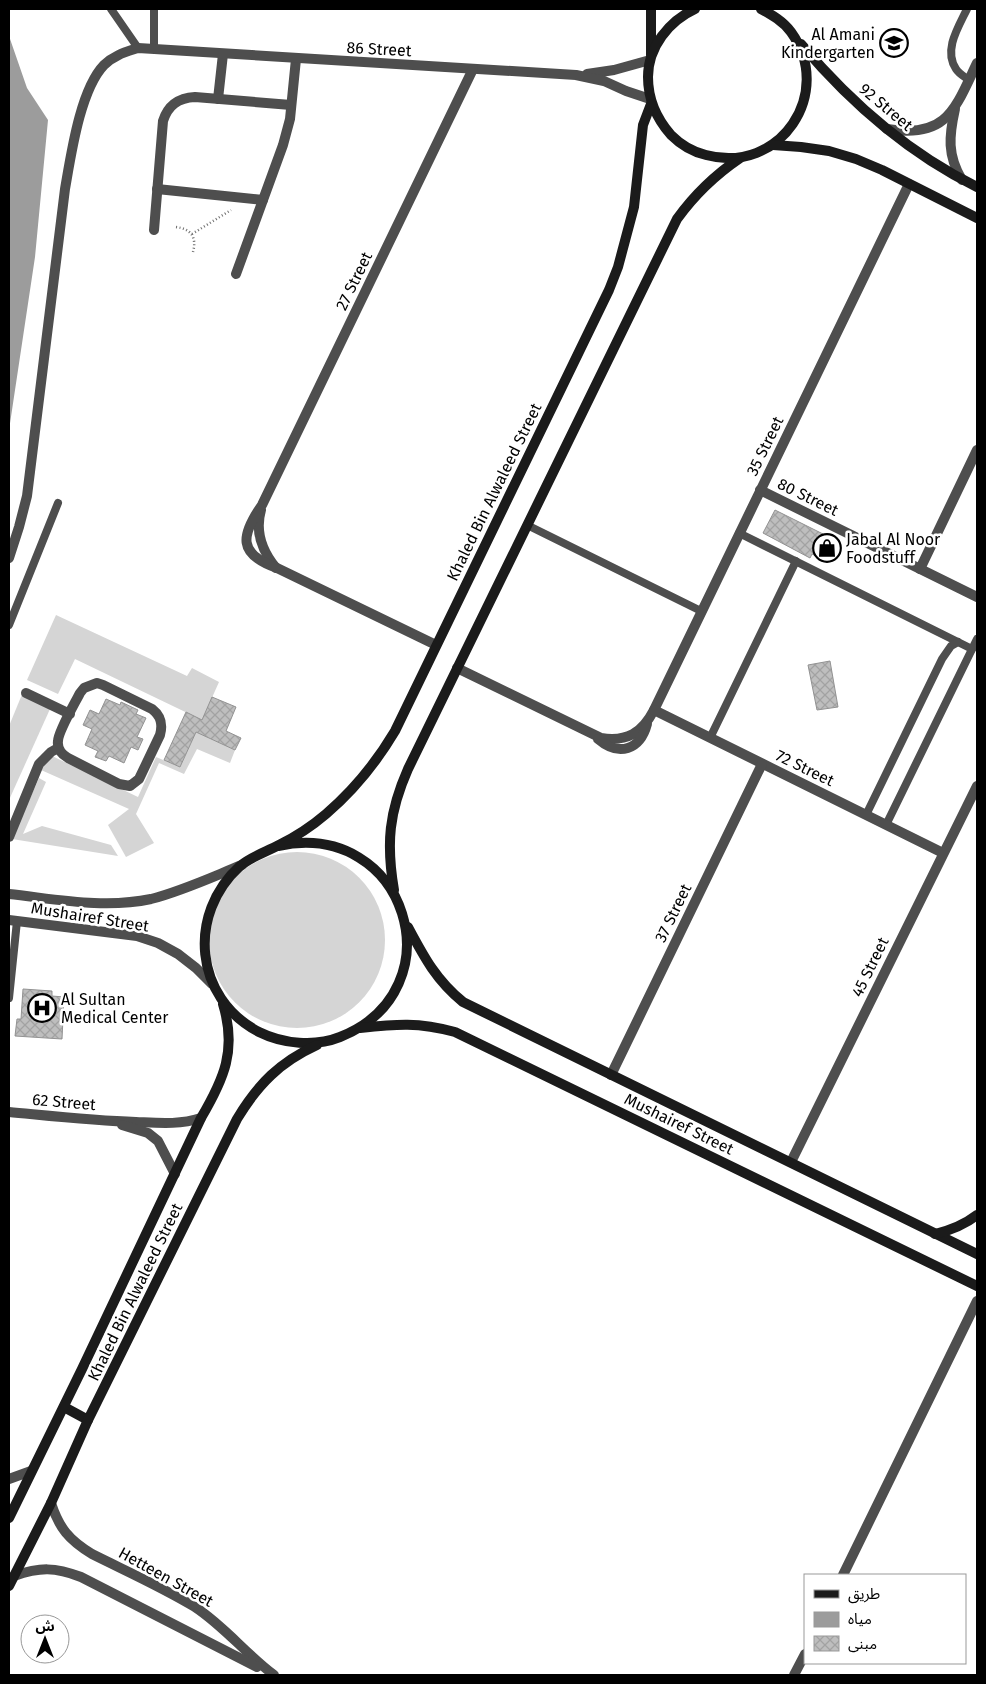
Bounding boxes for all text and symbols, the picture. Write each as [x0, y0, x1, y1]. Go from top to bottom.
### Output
place label: Al Amani Kindergarten [781, 25, 875, 62]
school or university icon: Al Amani Kindergarten [879, 28, 909, 58]
street label: 86 Street [346, 38, 412, 60]
street label: 92 Street [856, 79, 917, 135]
street label: 27 Street [332, 249, 376, 313]
street label: Khaled Bin Alwaleed Street [443, 400, 545, 584]
street label: 35 Street [743, 413, 788, 479]
street label: 80 Street [774, 474, 842, 520]
place label: Jabal Al Noor Foodstuff [846, 530, 941, 567]
shop icon: Jabal Al Noor Foodstuff [812, 533, 842, 563]
street label: 72 Street [773, 746, 837, 790]
street label: 37 Street [651, 880, 695, 945]
street label: Mushairef Street [30, 898, 151, 936]
street label: 45 Street [847, 934, 893, 1000]
place label: Al Sultan Medical Center [61, 990, 169, 1027]
hospital icon: Al Sultan Medical Center [27, 993, 57, 1023]
street label: Mushairef Street [621, 1089, 737, 1159]
street label: 62 Street [31, 1090, 97, 1114]
street label: Khaled Bin Alwaleed Street [84, 1200, 186, 1384]
street label: Hetteen Street [115, 1543, 217, 1611]
legend [804, 1574, 966, 1664]
text: طريق [848, 1585, 880, 1604]
text: مياه [848, 1610, 872, 1628]
north arrow [20, 1614, 70, 1664]
text: ش [35, 1618, 55, 1635]
text: مبنى [848, 1635, 877, 1653]

